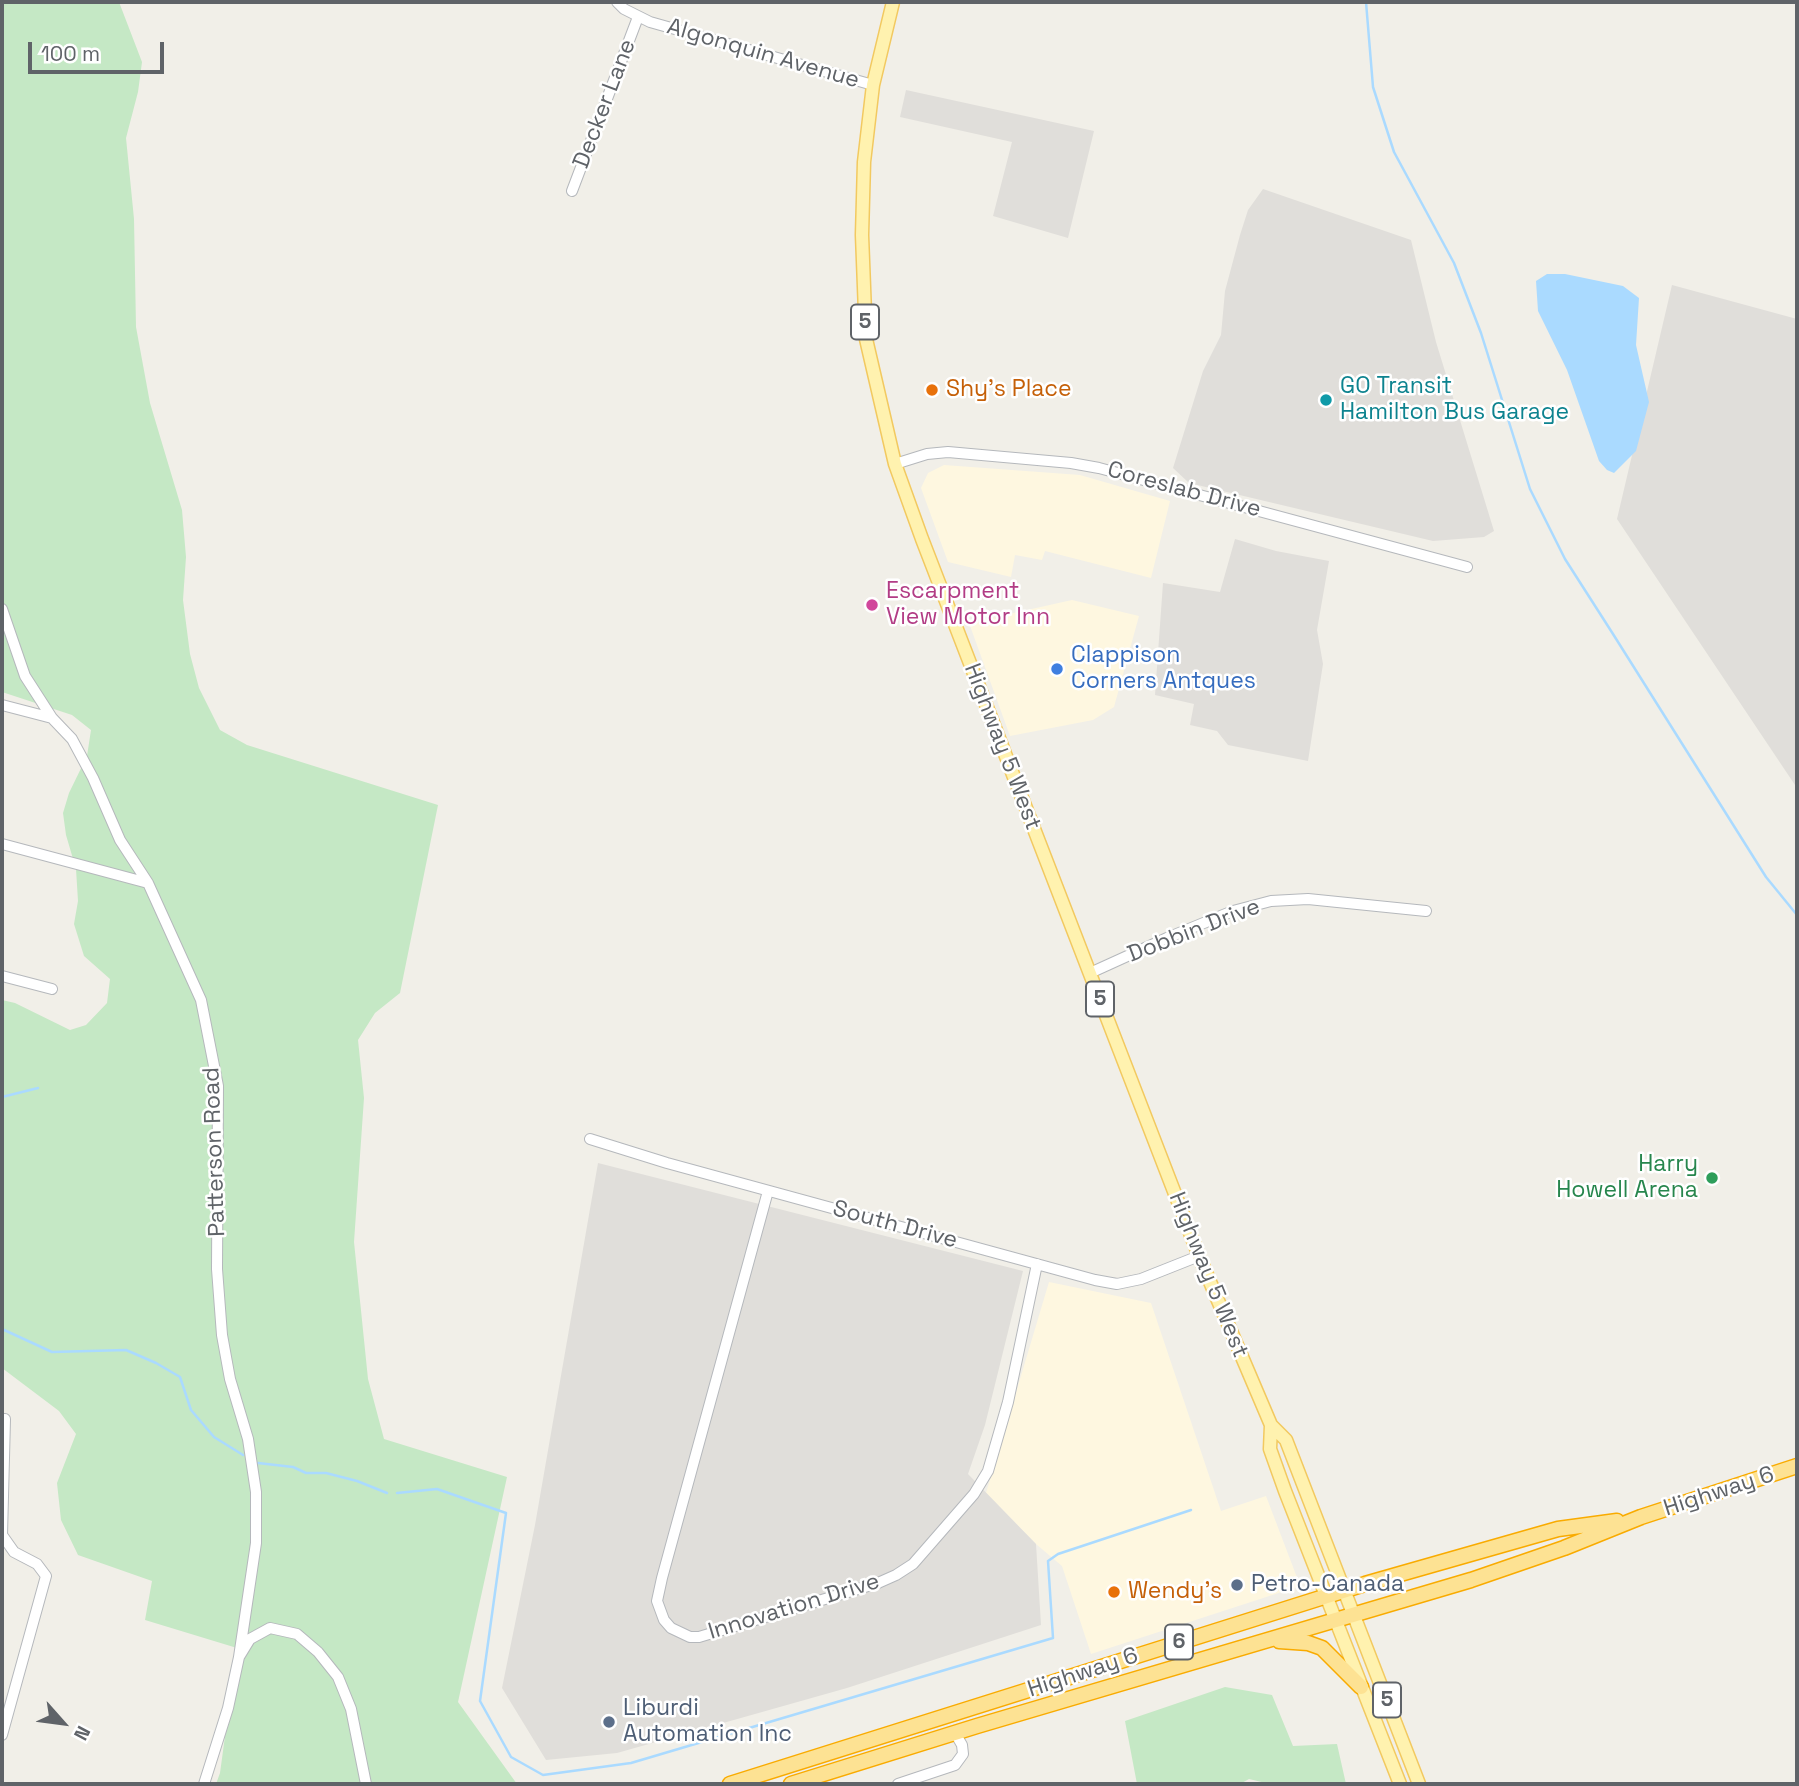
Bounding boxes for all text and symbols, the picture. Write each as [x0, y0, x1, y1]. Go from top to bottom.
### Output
street label: Algonquin Avenue [664, 13, 862, 95]
scale bar [32, 28, 168, 72]
street label: Decker Lane [568, 36, 642, 172]
text: 100 m [41, 40, 100, 67]
road number: 5 [851, 304, 879, 340]
place label: GO Transit Hamilton Bus Garage [1340, 373, 1569, 427]
place label: Shy's Place [946, 376, 1072, 404]
marker: Shy's Place [924, 382, 940, 398]
marker: GO Transit Hamilton Bus Garage [1318, 392, 1334, 408]
street label: Coreslab Drive [1104, 456, 1264, 524]
place label: Escarpment View Motor Inn [886, 578, 1050, 632]
marker: Escarpment View Motor Inn [864, 597, 880, 613]
place label: Clappison Corners Antques [1071, 642, 1256, 696]
street label: Highway 5 West [958, 660, 1046, 834]
marker: Clappison Corners Antques [1049, 661, 1065, 677]
street label: Dobbin Drive [1124, 893, 1264, 969]
road number: 5 [1086, 982, 1114, 1016]
street label: Patterson Road [198, 1067, 232, 1237]
place label: Harry Howell Arena [1556, 1151, 1698, 1205]
marker: Harry Howell Arena [1704, 1170, 1720, 1186]
street label: Highway 5 West [1162, 1188, 1254, 1362]
street label: South Drive [830, 1195, 960, 1255]
street label: Highway 6 [1660, 1461, 1778, 1523]
street label: Innovation Drive [705, 1568, 883, 1646]
place label: Petro-Canada [1251, 1571, 1404, 1599]
marker: Petro-Canada [1229, 1577, 1245, 1593]
place label: Wendy's [1128, 1578, 1222, 1606]
marker: Wendy's [1106, 1584, 1122, 1600]
road number: 6 [1165, 1624, 1193, 1660]
street label: Highway 6 [1024, 1642, 1142, 1704]
road number: 5 [1373, 1682, 1401, 1718]
north arrow [28, 1688, 98, 1758]
place label: Liburdi Automation Inc [623, 1695, 792, 1749]
marker: Liburdi Automation Inc [601, 1714, 617, 1730]
text: N [68, 1722, 96, 1745]

